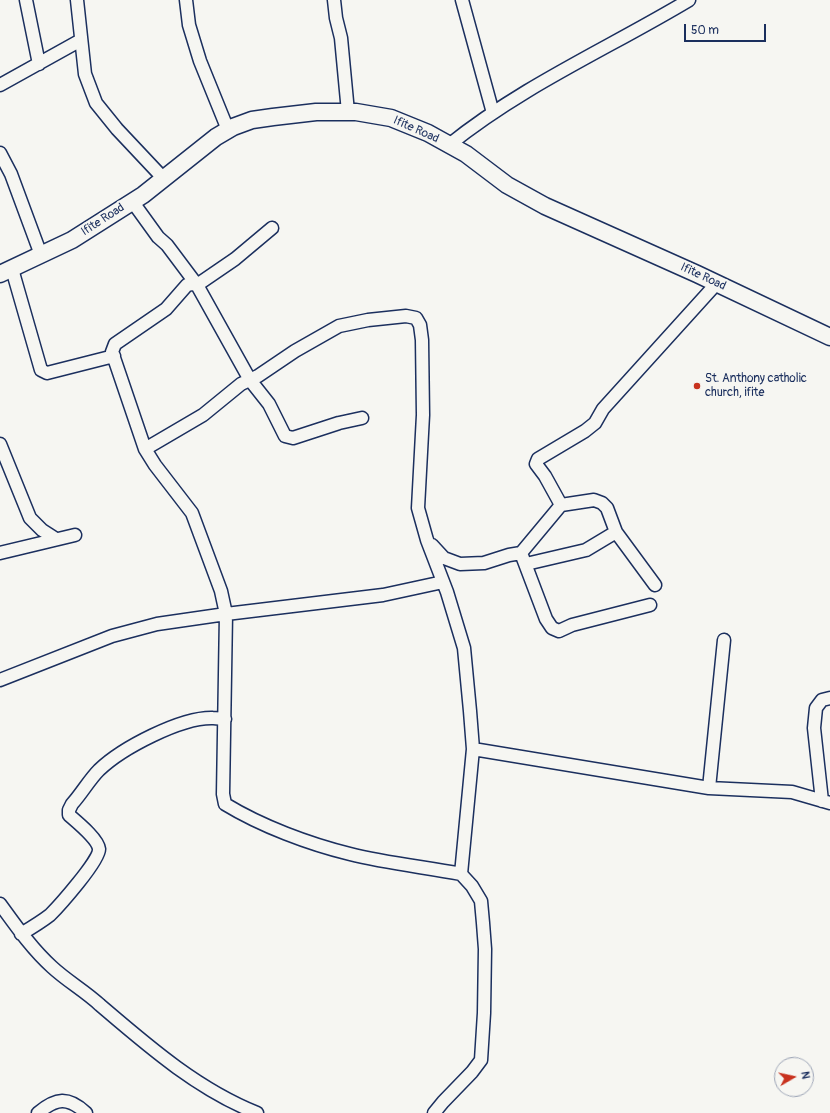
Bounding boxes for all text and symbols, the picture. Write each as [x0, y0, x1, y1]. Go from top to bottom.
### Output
scale bar [686, 16, 768, 42]
text: 50 m [691, 23, 719, 38]
street label: Ifite Road [391, 114, 441, 146]
street label: Ifite Road [79, 201, 127, 239]
street label: Ifite Road [678, 260, 728, 294]
place label: St. Anthony catholic church, ifite [705, 372, 807, 400]
marker: St. Anthony catholic church, ifite [692, 381, 702, 391]
north arrow [774, 1057, 814, 1097]
text: N [798, 1071, 812, 1080]

